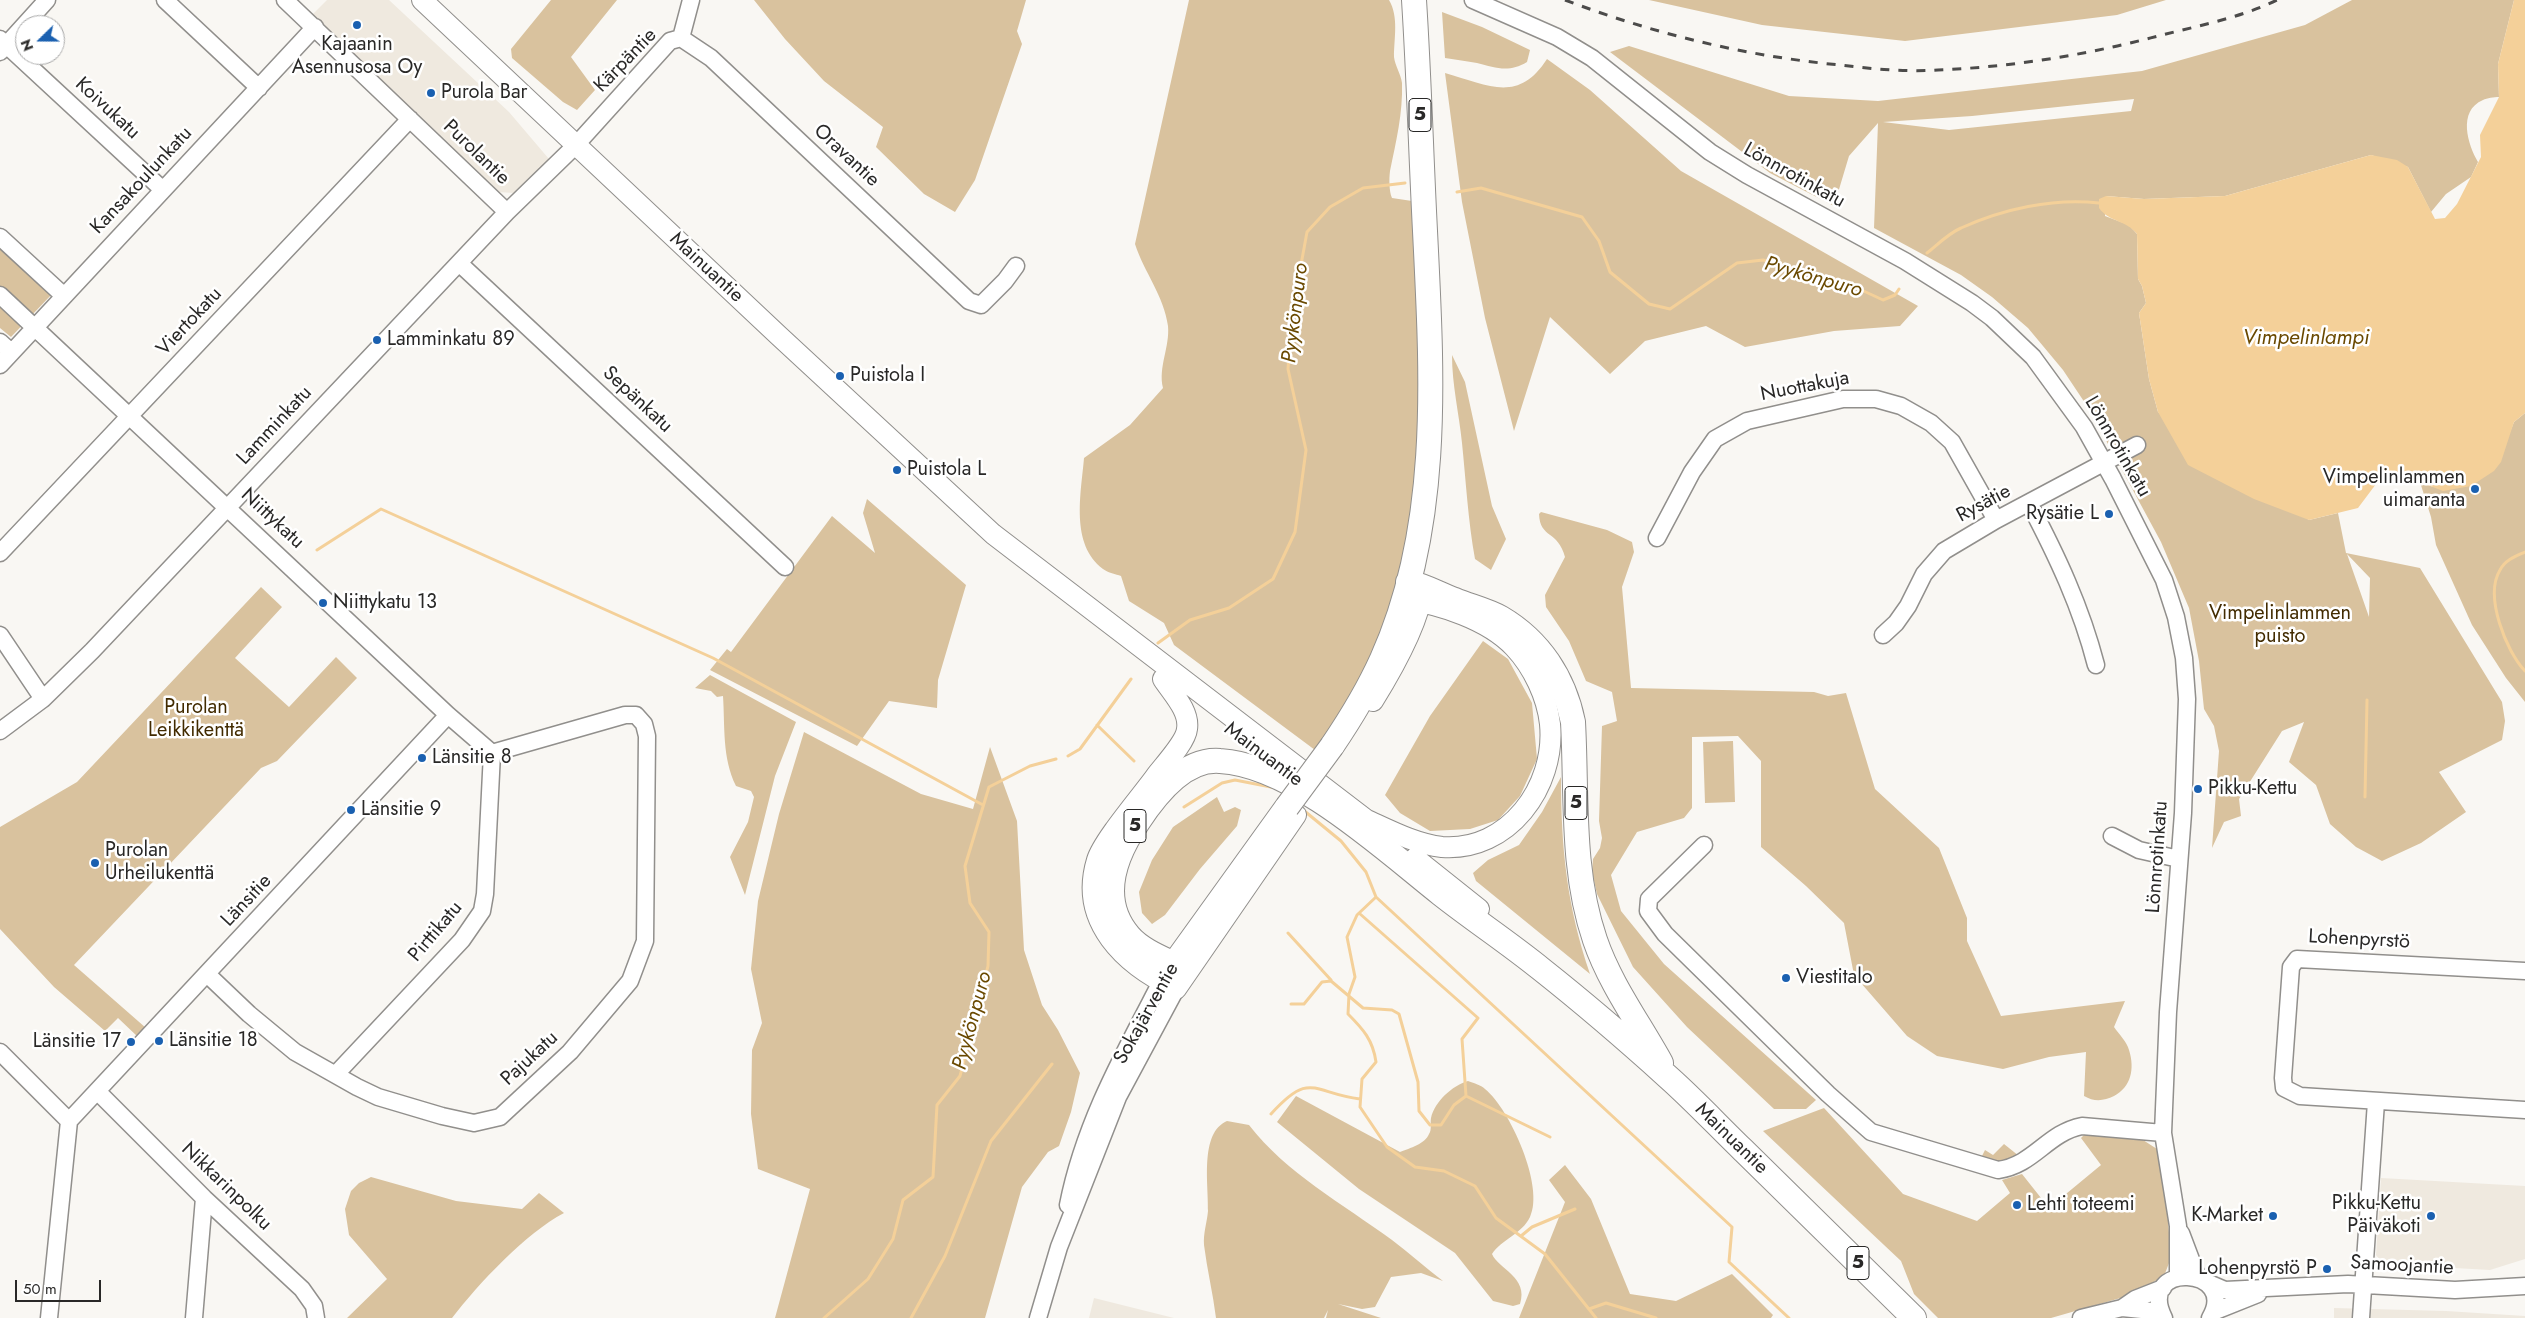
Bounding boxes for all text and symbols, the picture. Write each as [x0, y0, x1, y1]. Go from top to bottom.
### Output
north arrow [15, 15, 65, 65]
marker: Kajaanin Asennusosa Oy [351, 19, 363, 31]
street label: Kärpäntie [590, 24, 662, 98]
place label: Kajaanin Asennusosa Oy [292, 33, 422, 80]
text: N [16, 36, 38, 54]
street label: Koivukatu [70, 73, 144, 145]
place label: Purola Bar [441, 81, 527, 105]
marker: Purola Bar [425, 87, 437, 99]
road number: 5 [1409, 98, 1431, 132]
street label: Purolantie [438, 115, 514, 191]
street label: Oravantie [808, 119, 884, 193]
street label: Kansakoulunkatu [86, 122, 198, 240]
street label: Lönnrotinkatu [1739, 138, 1849, 214]
street label: Mainuantie [664, 228, 748, 308]
water label: Pyykönpuro [1761, 252, 1865, 304]
water label: Pyykönpuro [1277, 262, 1315, 364]
street label: Viertokatu [152, 283, 228, 361]
water label: Vimpelinlampi [2243, 326, 2369, 352]
place label: Lamminkatu 89 [387, 328, 515, 352]
marker: Lamminkatu 89 [371, 334, 383, 346]
street label: Sepänkatu [597, 362, 677, 438]
place label: Puistola I [850, 364, 925, 388]
street label: Nuottakuja [1759, 367, 1851, 407]
marker: Puistola I [834, 370, 846, 382]
street label: Lamminkatu [232, 382, 318, 470]
street label: Lönnrotinkatu [2078, 392, 2156, 502]
place label: Puistola L [907, 458, 986, 482]
marker: Puistola L [891, 464, 903, 476]
place label: Vimpelinlammen uimaranta [2323, 466, 2465, 513]
street label: Rysätie [1953, 480, 2015, 528]
marker: Vimpelinlammen uimaranta [2469, 483, 2481, 495]
street label: Niittykatu [235, 484, 309, 554]
place label: Rysätie L [2026, 502, 2099, 526]
marker: Rysätie L [2103, 508, 2115, 520]
place label: Niittykatu 13 [333, 591, 437, 615]
marker: Niittykatu 13 [317, 597, 329, 609]
park label: Vimpelinlammen puisto [2209, 602, 2351, 649]
park label: Purolan Leikkikenttä [148, 696, 244, 743]
street label: Mainuantie [1219, 718, 1307, 792]
place label: Länsitie 8 [432, 746, 512, 770]
marker: Länsitie 8 [416, 752, 428, 764]
place label: Pikku-Kettu [2208, 777, 2297, 801]
marker: Pikku-Kettu [2192, 783, 2204, 795]
road number: 5 [1565, 786, 1587, 820]
place label: Länsitie 9 [361, 798, 441, 822]
street label: Lönnrotinkatu [2142, 800, 2174, 914]
marker: Länsitie 9 [345, 804, 357, 816]
road number: 5 [1124, 809, 1146, 842]
place label: Purolan Urheilukenttä [105, 839, 214, 886]
marker: Purolan Urheilukenttä [89, 857, 101, 869]
street label: Länsitie [217, 870, 277, 932]
street label: Pirttikatu [404, 897, 468, 967]
street label: Lohenpyrstö [2308, 925, 2410, 955]
street label: Sokajärventie [1109, 959, 1185, 1069]
place label: Viestitalo [1796, 966, 1873, 990]
water label: Pyykönpuro [948, 969, 998, 1073]
marker: Viestitalo [1780, 972, 1792, 984]
street label: Pajukatu [497, 1027, 563, 1091]
place label: Länsitie 18 [169, 1029, 258, 1053]
place label: Länsitie 17 [33, 1030, 121, 1054]
marker: Länsitie 18 [153, 1035, 165, 1047]
marker: Länsitie 17 [125, 1036, 137, 1048]
street label: Mainuantie [1689, 1098, 1773, 1180]
street label: Nikkarinpolku [176, 1138, 276, 1236]
place label: Pikku-Kettu Päiväkoti [2332, 1192, 2421, 1239]
place label: Lehti toteemi [2027, 1193, 2135, 1217]
marker: Lehti toteemi [2011, 1199, 2023, 1211]
place label: K-Market [2191, 1204, 2263, 1228]
marker: K-Market [2267, 1210, 2279, 1222]
marker: Pikku-Kettu Päiväkoti [2425, 1210, 2437, 1222]
road number: 5 [1847, 1246, 1869, 1280]
street label: Samoojantie [2350, 1251, 2454, 1281]
place label: Lohenpyrstö P [2198, 1257, 2317, 1281]
marker: Lohenpyrstö P [2321, 1263, 2333, 1275]
scale bar [18, 1270, 104, 1302]
text: 50 m [23, 1278, 57, 1300]

